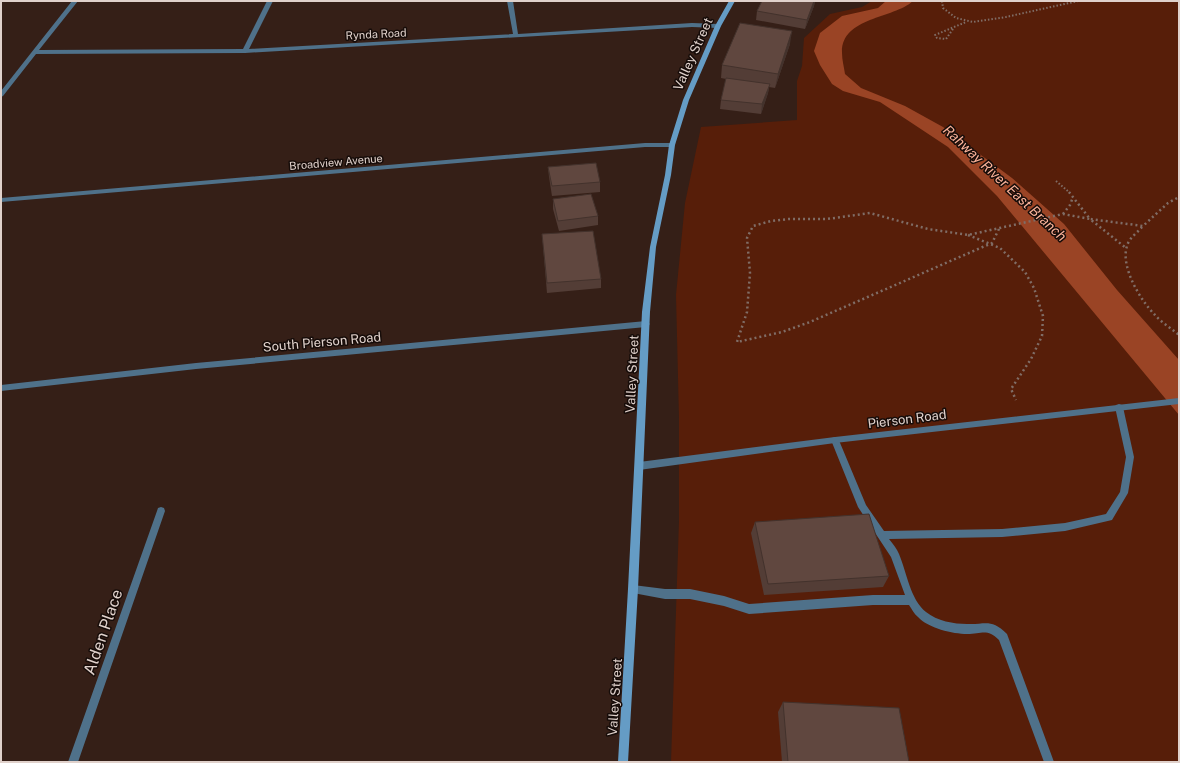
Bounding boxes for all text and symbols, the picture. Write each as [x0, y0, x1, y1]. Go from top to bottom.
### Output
street label: Valley Street [670, 15, 716, 93]
street label: Rynda Road [345, 26, 407, 42]
water label: Rahway River East Branch [940, 122, 1070, 244]
street label: Broadview Avenue [289, 152, 383, 172]
street label: South Pierson Road [262, 329, 382, 355]
street label: Valley Street [622, 335, 642, 413]
street label: Pierson Road [867, 407, 947, 431]
street label: Alden Place [80, 587, 126, 677]
street label: Valley Street [605, 658, 625, 736]

